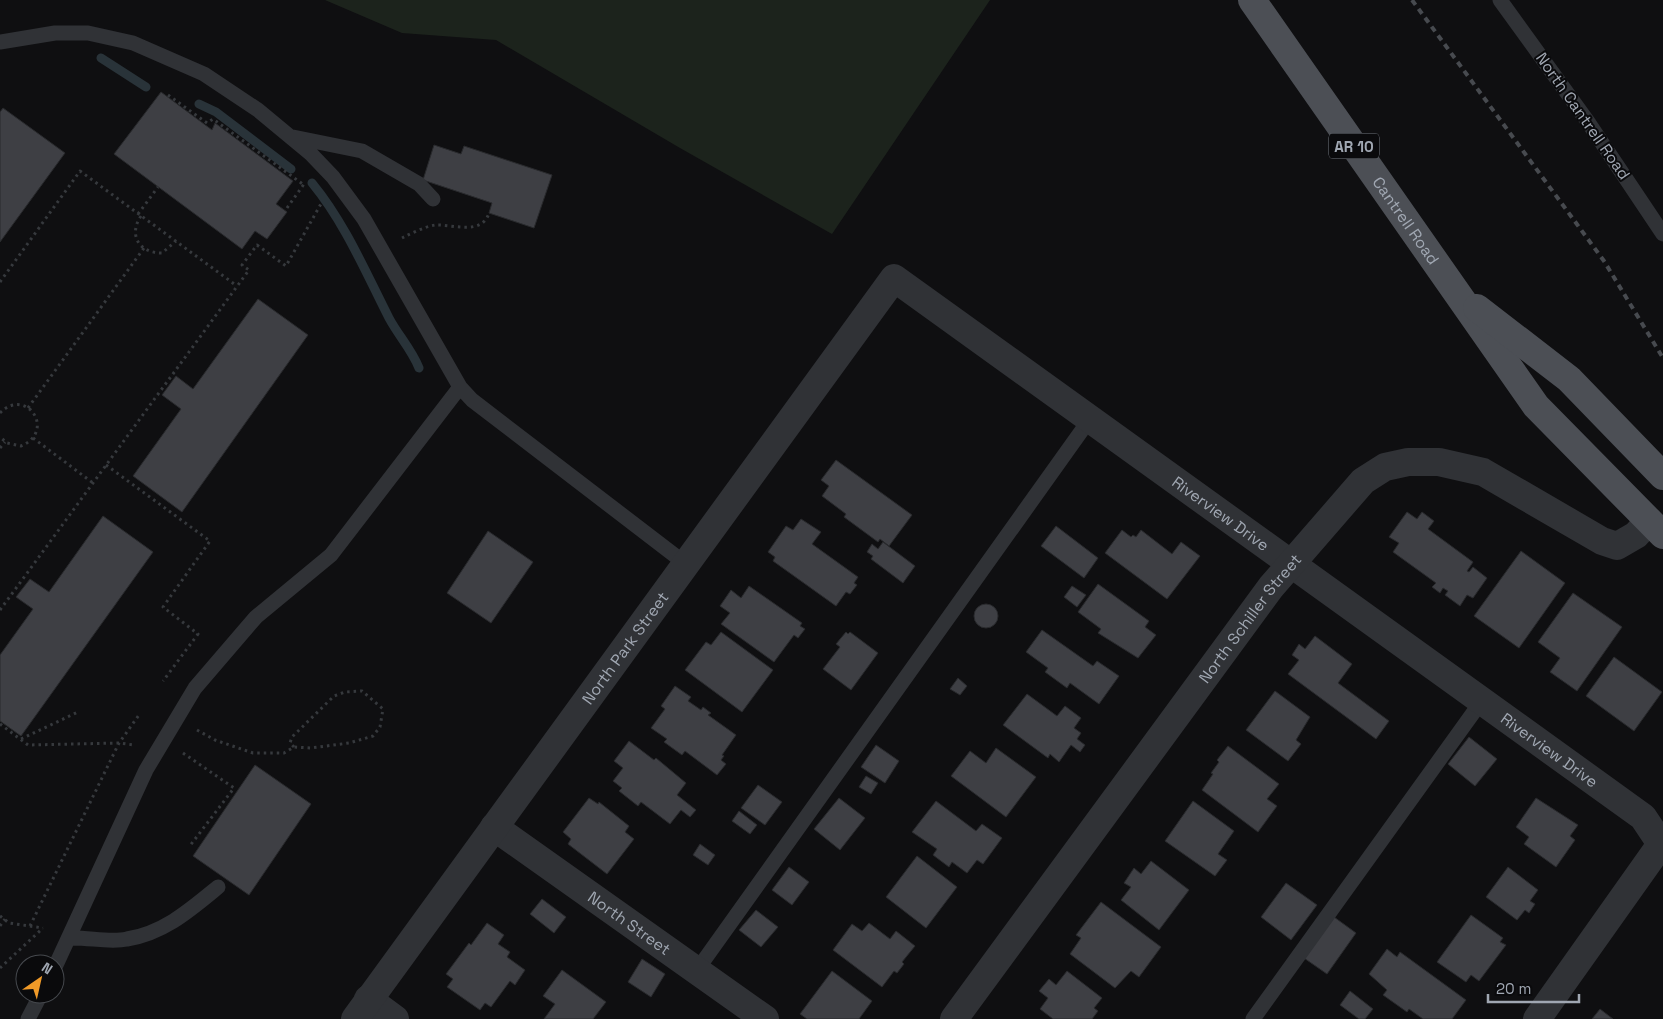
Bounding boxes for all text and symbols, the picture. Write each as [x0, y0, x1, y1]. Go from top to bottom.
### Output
street label: North Cantrell Road [1531, 48, 1635, 184]
road number: AR 10 [1329, 134, 1379, 158]
street label: Cantrell Road [1368, 172, 1444, 269]
street label: Riverview Drive [1168, 471, 1274, 555]
street label: North Schiller Street [1194, 549, 1306, 687]
street label: North Park Street [577, 587, 673, 708]
street label: Riverview Drive [1497, 708, 1602, 792]
street label: North Street [584, 886, 675, 960]
north arrow [15, 954, 65, 1004]
text: N [38, 958, 56, 978]
scale bar [1488, 972, 1579, 1004]
text: 20 m [1496, 979, 1531, 998]

